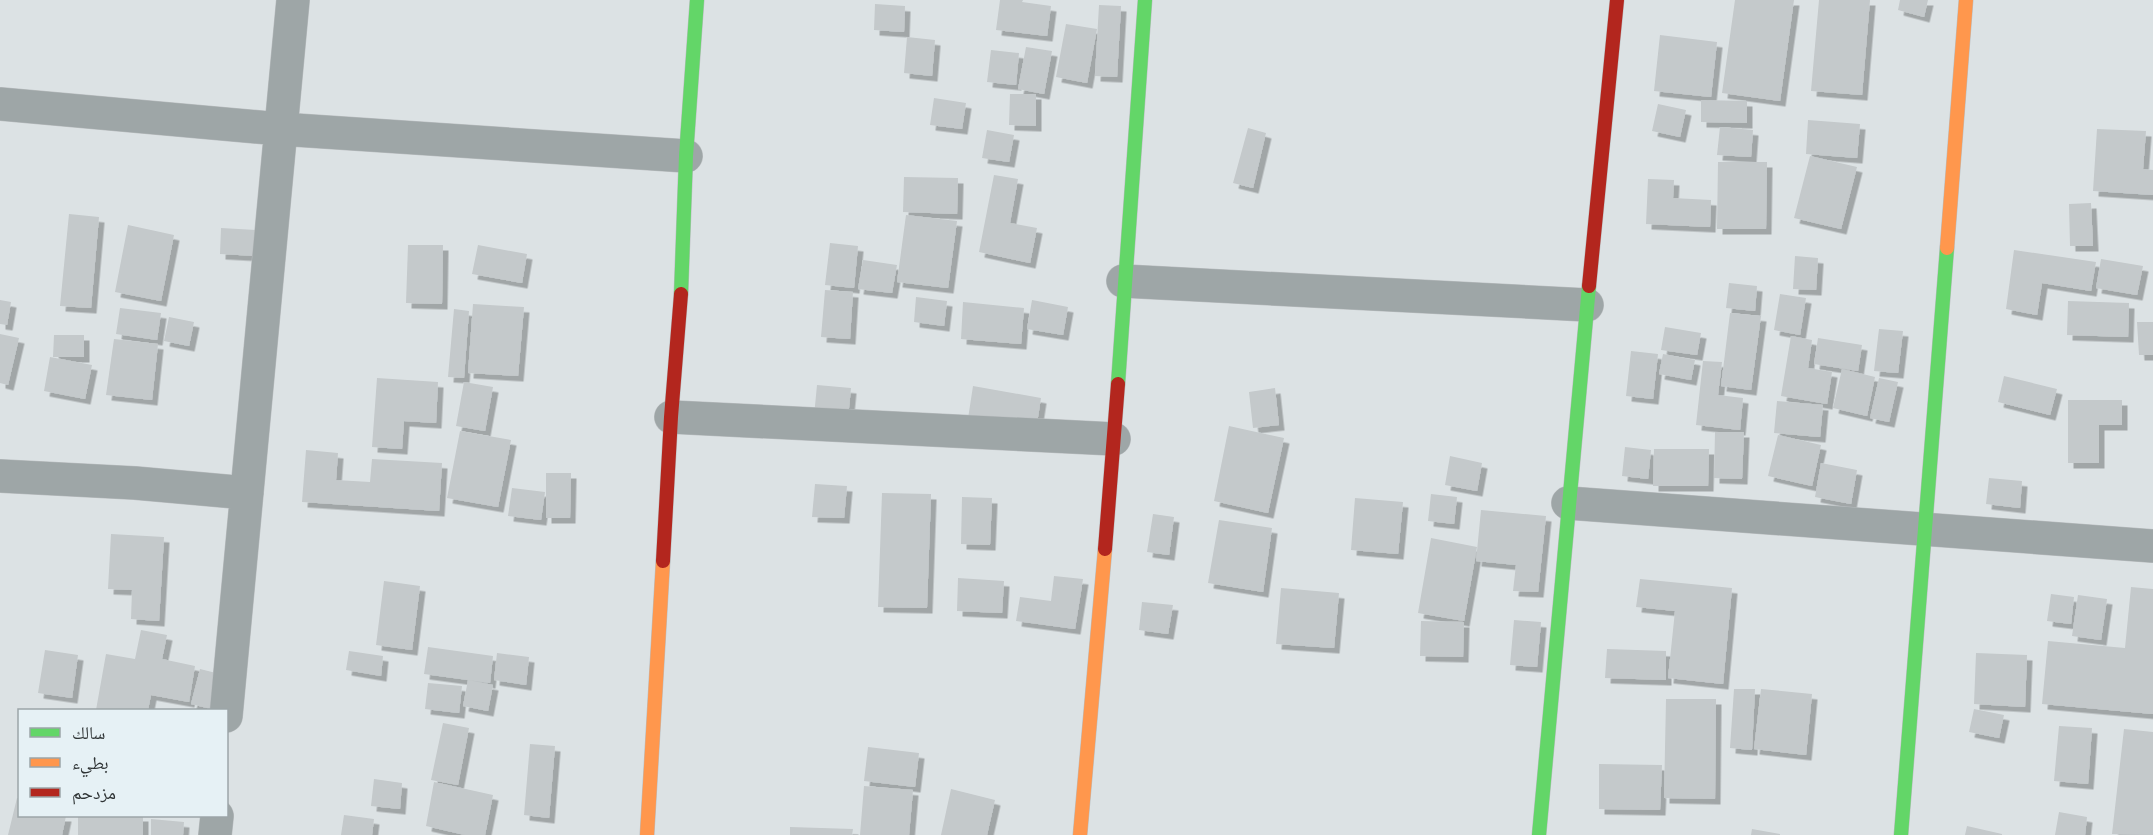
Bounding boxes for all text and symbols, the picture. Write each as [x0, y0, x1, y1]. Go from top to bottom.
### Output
legend [18, 709, 228, 817]
text: سالك [72, 720, 105, 744]
text: بطيء [72, 750, 109, 778]
text: مزدحم [72, 780, 116, 805]

